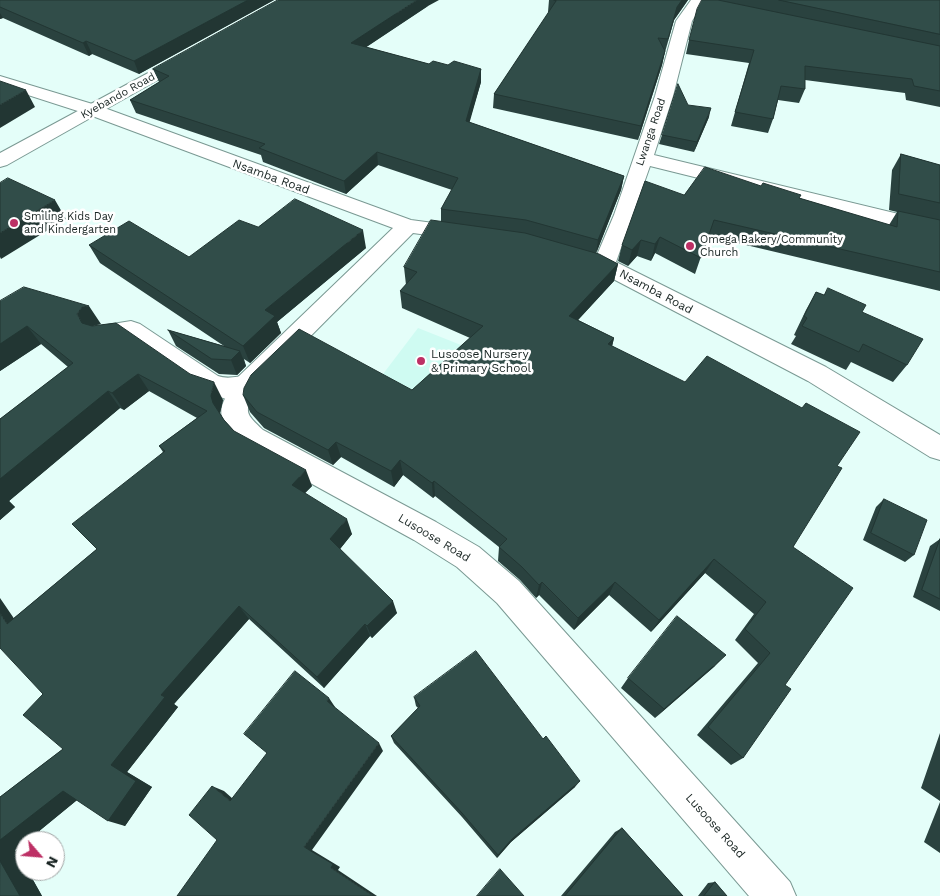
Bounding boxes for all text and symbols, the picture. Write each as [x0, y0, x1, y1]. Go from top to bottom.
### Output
street label: Kyebando Road [79, 70, 157, 122]
street label: Lwanga Road [633, 96, 669, 168]
street label: Nsamba Road [231, 156, 311, 198]
place label: Smiling Kids Day and Kindergarten [24, 210, 116, 236]
marker: Smiling Kids Day and Kindergarten [8, 217, 20, 229]
place label: Omega Bakery/Community Church [700, 233, 843, 259]
marker: Omega Bakery/Community Church [684, 240, 696, 252]
street label: Nsamba Road [617, 267, 695, 317]
place label: Lusoose Nursery & Primary School [431, 347, 531, 375]
marker: Lusoose Nursery & Primary School [415, 355, 427, 367]
street label: Lusoose Road [395, 511, 473, 565]
street label: Lusoose Road [682, 791, 748, 861]
north arrow [15, 831, 65, 881]
text: N [43, 854, 62, 871]

